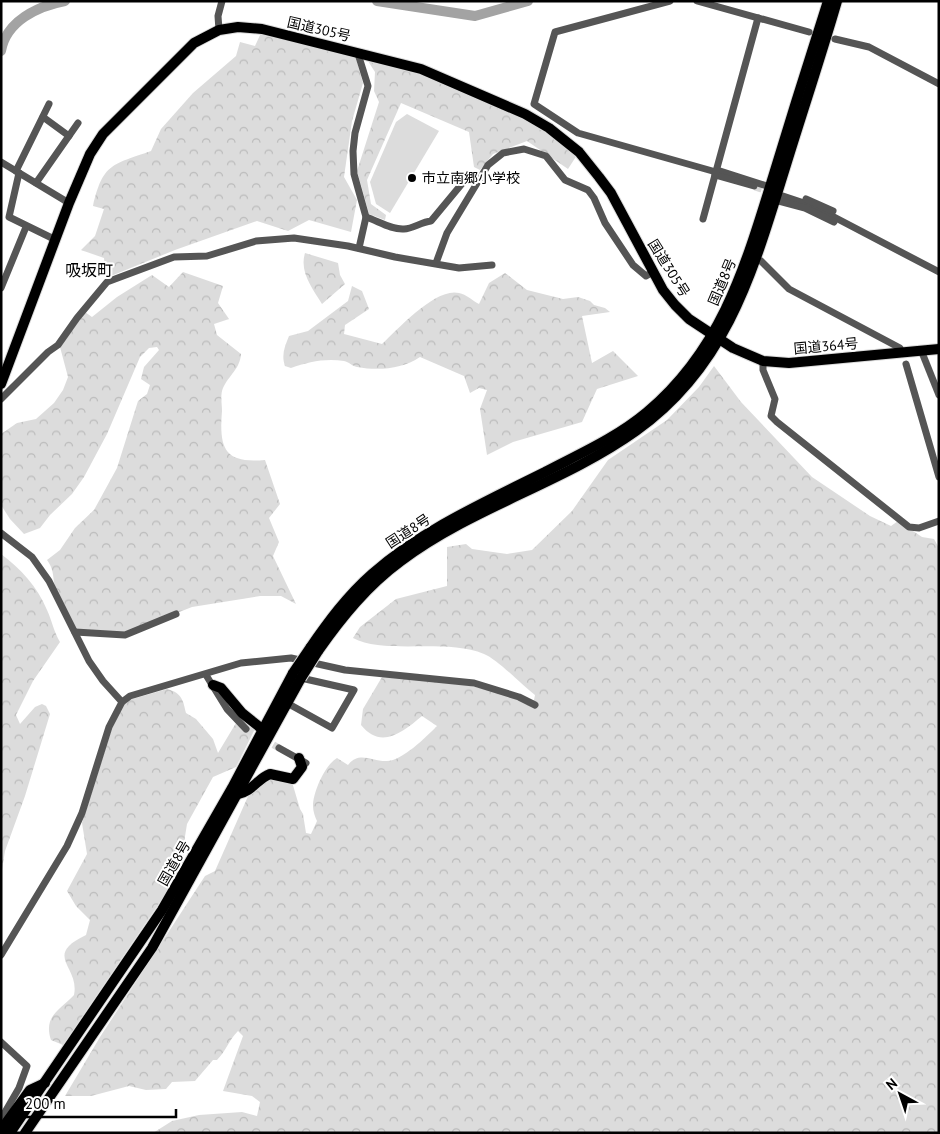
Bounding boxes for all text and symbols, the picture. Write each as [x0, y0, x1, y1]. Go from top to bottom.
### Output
street label: 国道305号 [285, 13, 353, 45]
place label: 市立南郷小学校 [422, 169, 520, 187]
marker: 市立南郷小学校 [406, 172, 418, 184]
street label: 国道305号 [644, 236, 694, 300]
street label: 国道8号 [704, 256, 740, 308]
district label: 吸坂町 [65, 260, 113, 280]
street label: 国道364号 [793, 334, 859, 358]
street label: 国道8号 [382, 510, 434, 552]
street label: 国道8号 [154, 837, 194, 889]
north arrow [875, 1069, 925, 1119]
text: N [882, 1074, 901, 1094]
scale bar [18, 1086, 175, 1118]
text: 200 m [25, 1094, 66, 1113]

